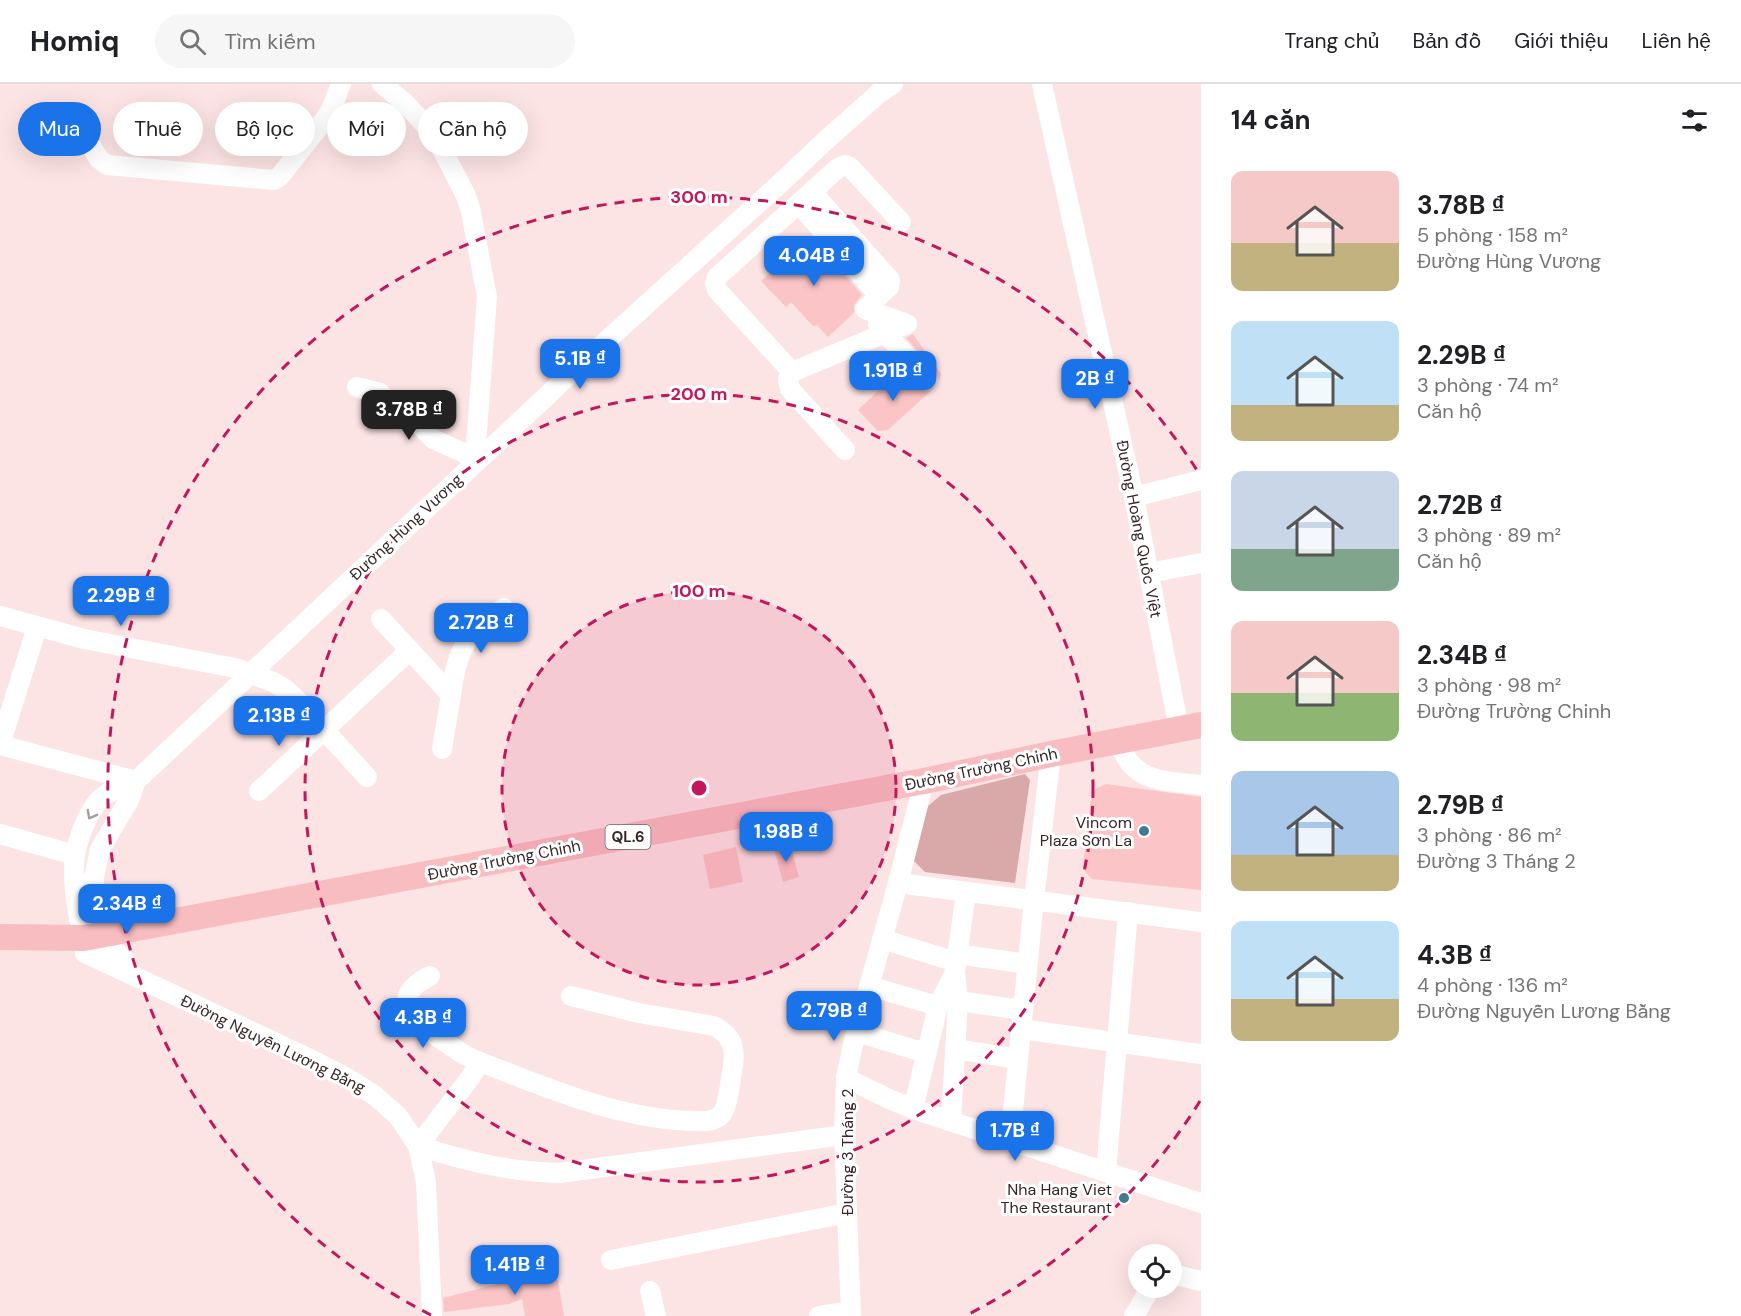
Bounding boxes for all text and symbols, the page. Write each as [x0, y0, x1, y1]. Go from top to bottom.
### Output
search box [155, 14, 575, 68]
text: Homiq [30, 23, 119, 60]
icon: search [176, 25, 209, 58]
text: Tìm kiếm [224, 27, 316, 56]
text: Trang chủ [1285, 27, 1380, 55]
text: Bản đồ [1413, 27, 1481, 55]
text: Giới thiệu [1514, 27, 1609, 55]
text: Liên hệ [1642, 27, 1711, 55]
chip: Mua [18, 102, 101, 156]
chip: Thuê [113, 102, 203, 156]
chip: Bộ lọc [215, 102, 315, 156]
chip: Mới [327, 102, 406, 156]
chip: Căn hộ [418, 102, 528, 156]
text: 14 căn [1231, 103, 1311, 137]
icon: filters [1678, 104, 1711, 137]
text: 300 m [670, 185, 728, 209]
text: 3.78B ₫ [1417, 188, 1505, 222]
icon: home [1279, 195, 1351, 267]
text: 5 phòng · 158 m² [1417, 222, 1568, 248]
pin: 4.04B ₫ [759, 236, 869, 287]
text: 4.04B ₫ [778, 242, 850, 268]
text: Đường Hùng Vương [1417, 248, 1601, 274]
text: 2.29B ₫ [1417, 338, 1506, 372]
pin: 5.1B ₫ [531, 339, 629, 390]
text: 5.1B ₫ [554, 345, 606, 371]
icon: home [1279, 345, 1351, 417]
pin: 1.91B ₫ [838, 351, 948, 402]
text: 1.91B ₫ [863, 357, 923, 383]
pin: 2B ₫ [1059, 359, 1131, 410]
text: 2B ₫ [1075, 365, 1115, 391]
text: 3 phòng · 74 m² [1417, 372, 1559, 398]
text: 200 m [671, 382, 727, 406]
pin: 3.78B ₫ [354, 390, 464, 441]
text: 3.78B ₫ [375, 396, 443, 422]
text: Căn hộ [1417, 398, 1482, 424]
street label: Đường Hoàng Quốc Việt [1111, 438, 1167, 620]
street label: Đường Hùng Vương [345, 469, 467, 585]
text: 2.72B ₫ [1417, 488, 1503, 522]
icon: home [1279, 495, 1351, 567]
text: 3 phòng · 89 m² [1417, 522, 1561, 548]
text: Căn hộ [1417, 548, 1482, 574]
pin: 2.29B ₫ [66, 576, 176, 627]
text: 100 m [672, 579, 726, 603]
text: 2.29B ₫ [87, 582, 155, 608]
pin: 2.72B ₫ [426, 603, 536, 654]
text: 2.72B ₫ [448, 609, 514, 635]
text: 2.34B ₫ [1417, 638, 1507, 672]
icon: home [1279, 645, 1351, 717]
text: 3 phòng · 98 m² [1417, 672, 1561, 698]
pin: 2.13B ₫ [224, 696, 334, 747]
text: Đường Trường Chinh [1417, 698, 1611, 724]
text: 2.13B ₫ [248, 702, 310, 728]
street label: Đường Trường Chinh [903, 743, 1059, 795]
centre of rings [689, 778, 709, 798]
text: 2.79B ₫ [1417, 788, 1504, 822]
icon: home [1279, 795, 1351, 867]
one-way arrow [87, 809, 98, 819]
pin: 1.98B ₫ [731, 812, 841, 863]
place label: Vincom Plaza Sơn La [1040, 812, 1132, 851]
text: 1.98B ₫ [754, 818, 818, 844]
text: 3 phòng · 86 m² [1417, 822, 1562, 848]
marker: Vincom Plaza Sơn La [1137, 824, 1151, 838]
road number: QL.6 [606, 825, 650, 849]
street label: Đường Trường Chinh [426, 835, 582, 885]
text: Đường 3 Tháng 2 [1417, 848, 1576, 874]
pin: 2.34B ₫ [72, 884, 182, 935]
text: 2.34B ₫ [92, 890, 162, 916]
text: 4.3B ₫ [1417, 938, 1492, 972]
icon: home [1279, 945, 1351, 1017]
text: 4 phòng · 136 m² [1417, 972, 1568, 998]
street label: Đường Nguyễn Lương Bằng [177, 990, 369, 1098]
pin: 2.79B ₫ [779, 991, 889, 1042]
text: 2.79B ₫ [801, 997, 867, 1023]
pin: 4.3B ₫ [374, 998, 472, 1049]
text: Đường Nguyễn Lương Bằng [1417, 998, 1671, 1024]
text: 4.3B ₫ [394, 1004, 452, 1030]
street label: Đường 3 Tháng 2 [837, 1088, 858, 1216]
pin: 1.7B ₫ [966, 1111, 1064, 1162]
text: 1.7B ₫ [990, 1117, 1040, 1143]
place label: Nha Hang Viet The Restaurant [1000, 1179, 1112, 1218]
marker: Nha Hang Viet The Restaurant [1117, 1191, 1131, 1205]
map controls [1128, 1244, 1182, 1298]
button: locate [1128, 1244, 1182, 1298]
pin: 1.41B ₫ [460, 1245, 570, 1296]
text: 1.41B ₫ [485, 1251, 545, 1277]

